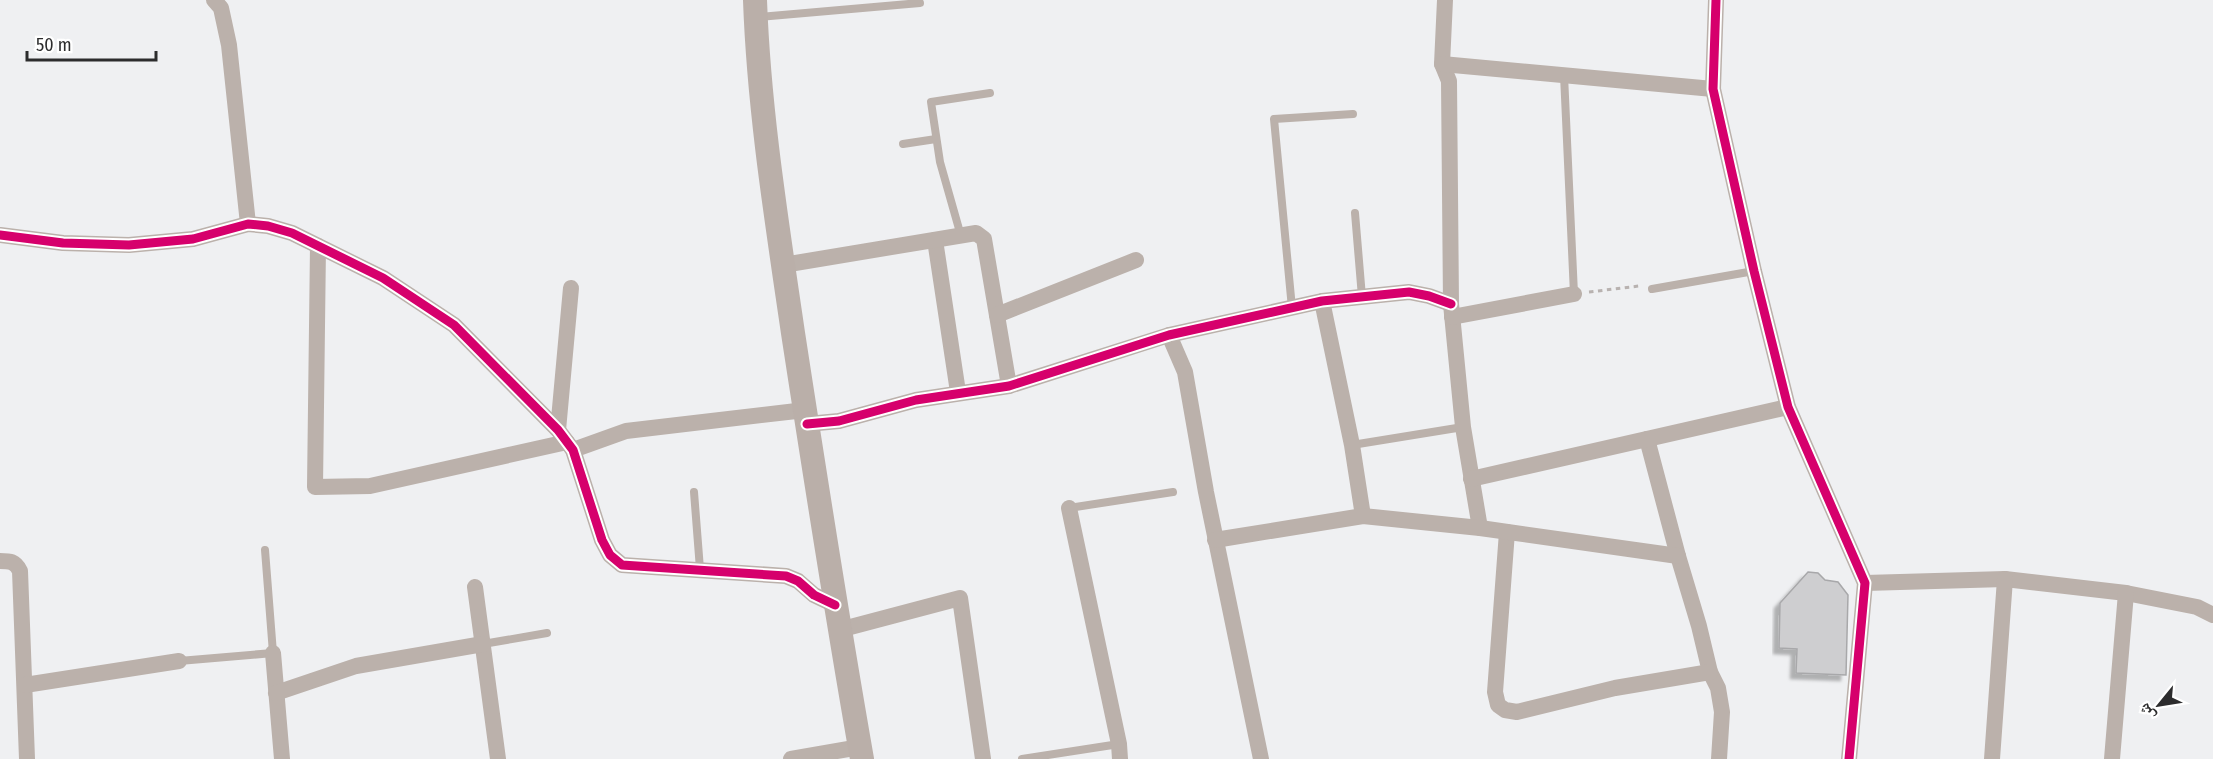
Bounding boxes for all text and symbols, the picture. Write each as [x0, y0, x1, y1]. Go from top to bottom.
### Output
scale bar [27, 24, 156, 62]
text: 50 m [36, 34, 72, 56]
north arrow [2129, 675, 2189, 735]
text: ش [2134, 700, 2159, 724]

